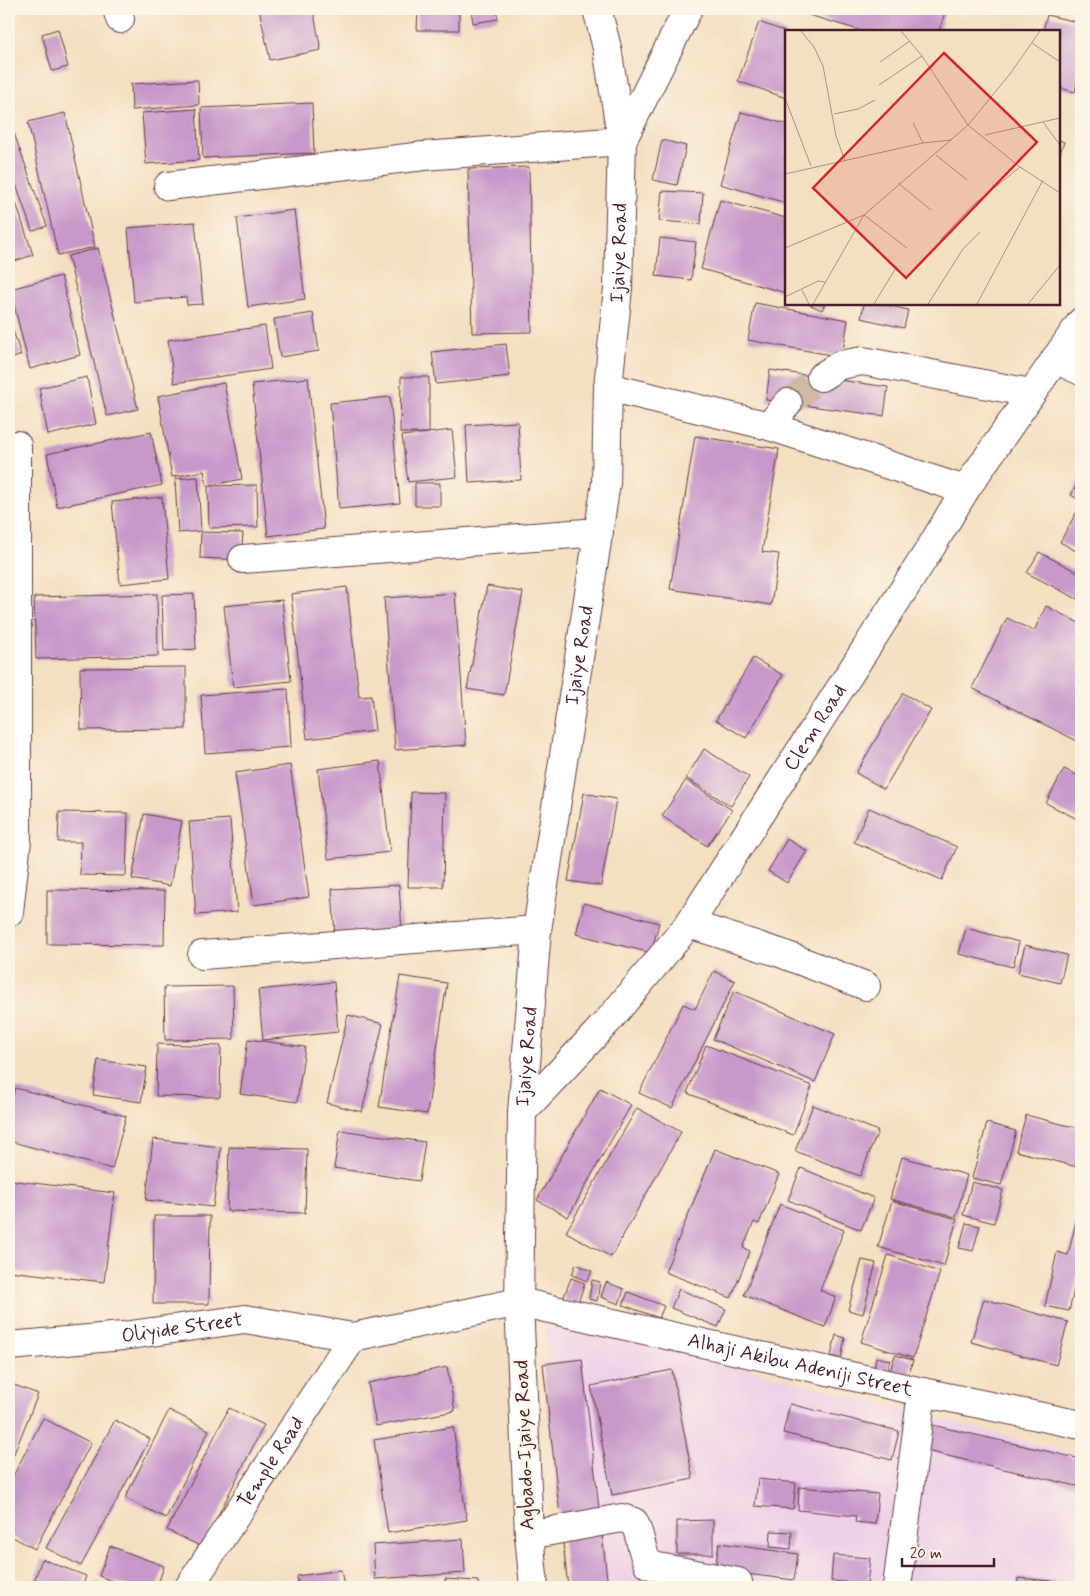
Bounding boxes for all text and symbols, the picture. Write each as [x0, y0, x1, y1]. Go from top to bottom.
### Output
inset map [785, 30, 1060, 305]
street label: Ijaiye Road [603, 202, 634, 304]
street label: Ijaiye Road [558, 604, 600, 707]
street label: Clem Road [777, 679, 853, 776]
street label: Ijaiye Road [509, 1006, 544, 1108]
street label: Oliyide Street [120, 1306, 244, 1350]
street label: Alhaji Akibu Adeniji Street [685, 1327, 916, 1403]
street label: Agbado-Ijaiye Road [509, 1359, 541, 1531]
street label: Temple Road [231, 1411, 311, 1513]
scale bar [902, 1536, 995, 1568]
text: 20 m [910, 1544, 942, 1564]

